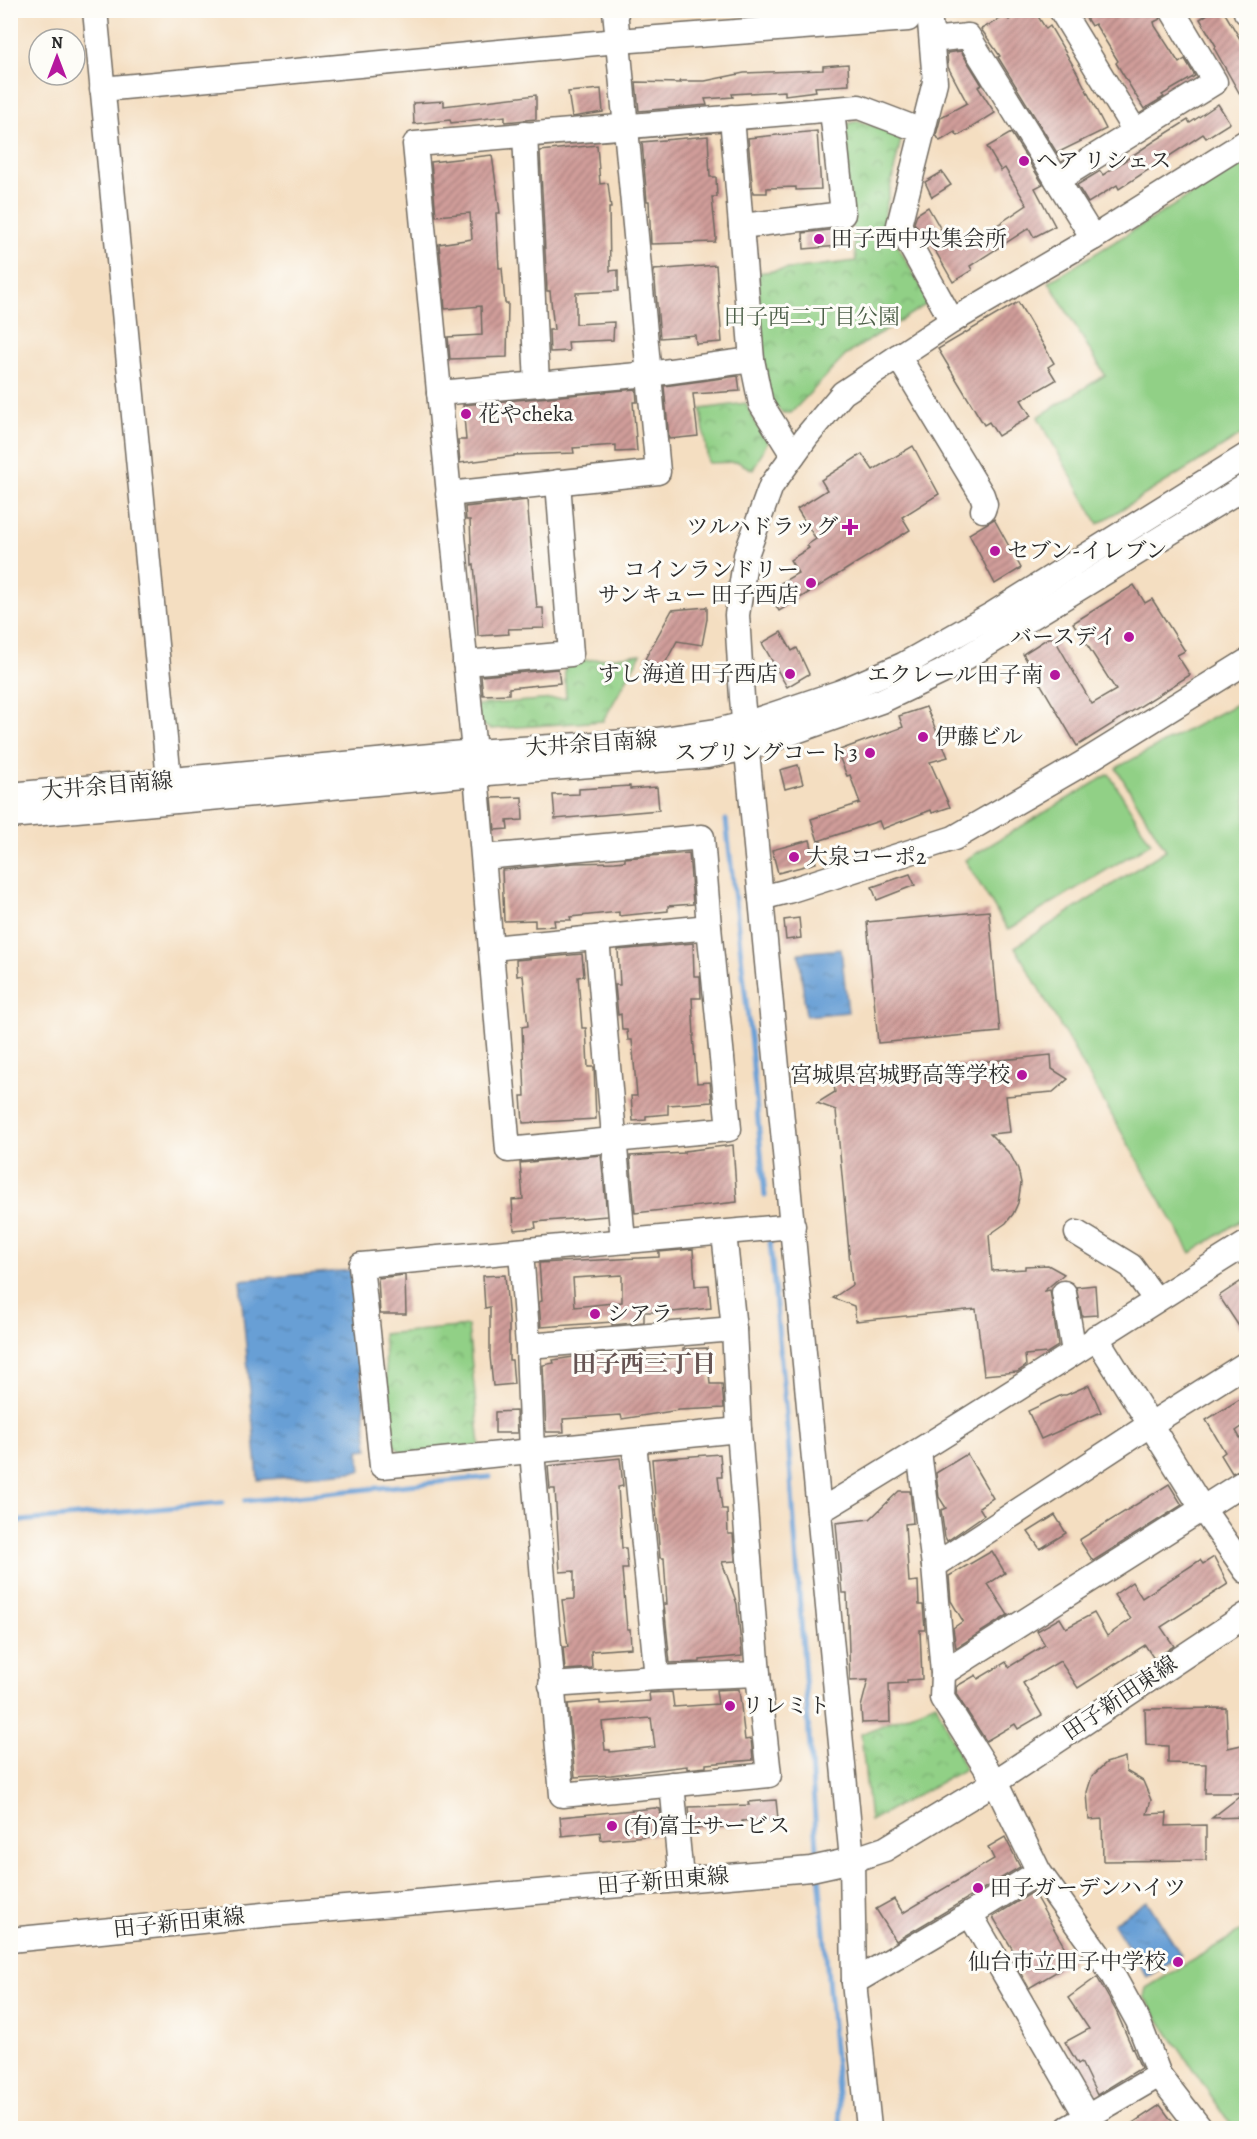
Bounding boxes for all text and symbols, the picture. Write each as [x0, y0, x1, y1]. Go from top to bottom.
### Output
north arrow [27, 27, 87, 87]
text: N [51, 32, 63, 54]
place label: ヘア リシェス [1036, 146, 1171, 176]
marker: ヘア リシェス [1017, 154, 1031, 168]
place label: 田子西中央集会所 [831, 224, 1007, 254]
marker: 田子西中央集会所 [812, 232, 826, 246]
park label: 田子西二丁目公園 [724, 302, 900, 332]
place label: 花やcheka [478, 399, 574, 429]
marker: 花やcheka [459, 407, 473, 421]
place label: ツルハドラッグ [686, 512, 838, 542]
marker: ツルハドラッグ [843, 520, 857, 534]
place label: セブン-イレブン [1007, 536, 1168, 566]
marker: セブン-イレブン [988, 544, 1002, 558]
place label: コインランドリー サンキュー 田子西店 [598, 555, 799, 610]
marker: コインランドリー サンキュー 田子西店 [804, 576, 818, 590]
place label: バースデイ [1010, 622, 1117, 652]
marker: バースデイ [1122, 630, 1136, 644]
place label: すし海道 田子西店 [598, 659, 778, 689]
place label: エクレール田子南 [867, 660, 1043, 690]
marker: すし海道 田子西店 [783, 667, 797, 681]
marker: エクレール田子南 [1048, 668, 1062, 682]
place label: 伊藤ビル [935, 722, 1023, 752]
street label: 大井余目南線 [524, 724, 658, 764]
marker: 伊藤ビル [916, 730, 930, 744]
place label: スプリングコート3 [675, 738, 858, 768]
marker: スプリングコート3 [863, 746, 877, 760]
street label: 大井余目南線 [40, 765, 174, 807]
place label: 大泉コーポ2 [806, 842, 926, 872]
marker: 大泉コーポ2 [787, 850, 801, 864]
place label: 宮城県宮城野高等学校 [790, 1060, 1010, 1090]
marker: 宮城県宮城野高等学校 [1015, 1068, 1029, 1082]
place label: シアラ [607, 1299, 673, 1329]
marker: シアラ [588, 1307, 602, 1321]
district label: 田子西三丁目 [572, 1348, 716, 1380]
street label: 田子新田東線 [1057, 1649, 1183, 1747]
place label: リレミト [742, 1691, 830, 1721]
marker: リレミト [723, 1699, 737, 1713]
place label: (有)富士サービス [624, 1811, 790, 1841]
marker: (有)富士サービス [605, 1819, 619, 1833]
street label: 田子新田東線 [596, 1860, 730, 1902]
place label: 田子ガーデンハイツ [990, 1873, 1186, 1903]
marker: 田子ガーデンハイツ [971, 1881, 985, 1895]
street label: 田子新田東線 [112, 1901, 246, 1945]
place label: 仙台市立田子中学校 [968, 1947, 1166, 1977]
marker: 仙台市立田子中学校 [1171, 1955, 1185, 1969]

